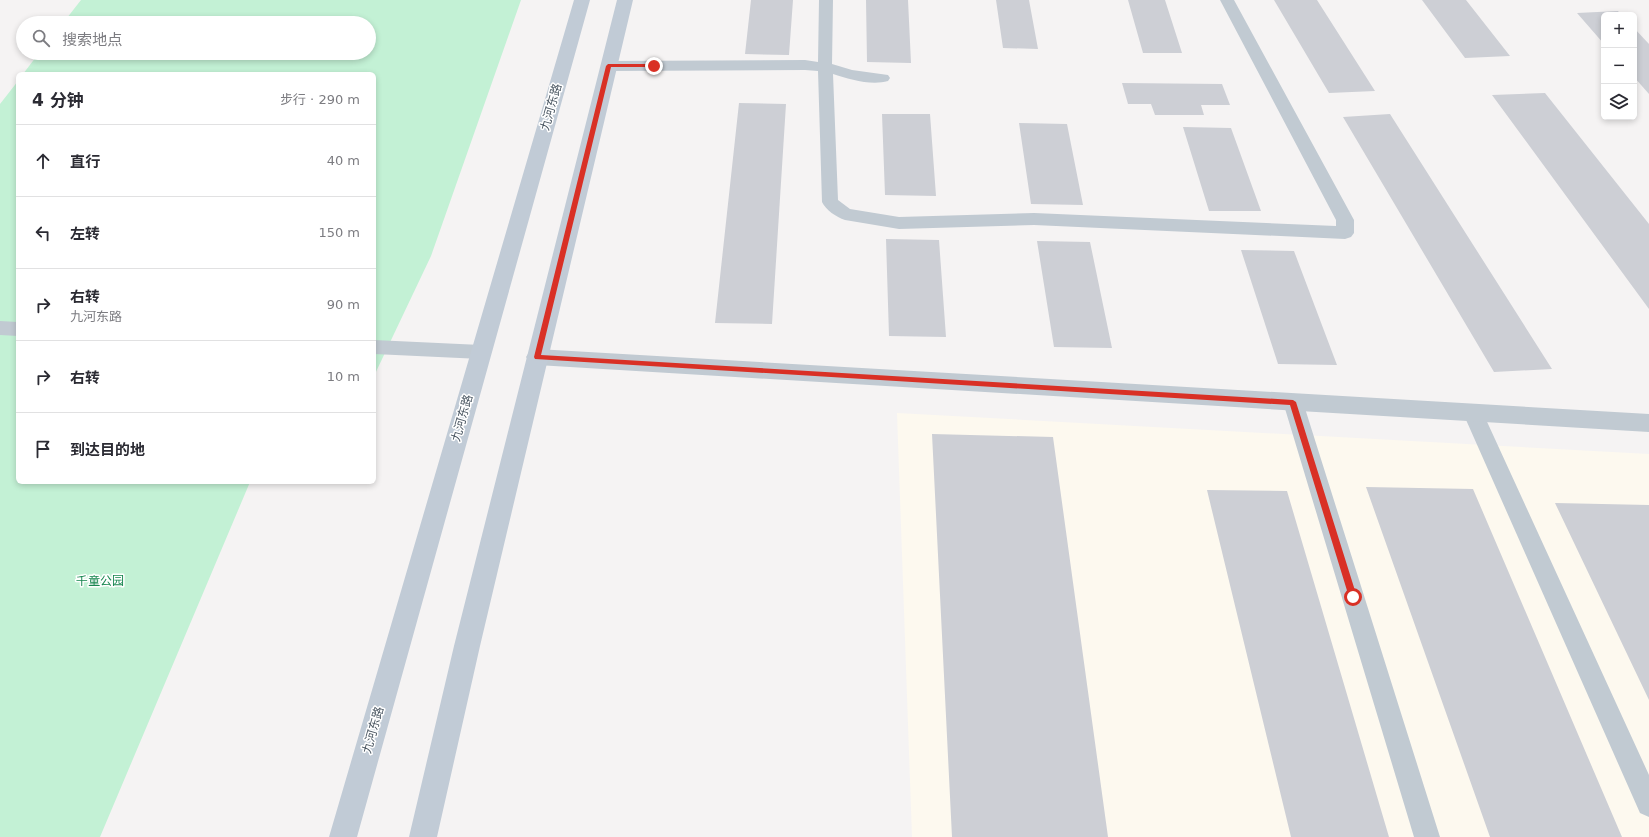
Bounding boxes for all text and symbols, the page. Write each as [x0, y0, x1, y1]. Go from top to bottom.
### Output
map controls [1601, 12, 1637, 120]
button: + [1601, 12, 1637, 48]
search box [16, 16, 376, 60]
icon: search [30, 27, 52, 49]
text: 搜索地点 [62, 31, 122, 49]
button: − [1601, 48, 1637, 84]
route end [645, 57, 663, 75]
street label: 九河东路 [538, 82, 564, 132]
button: layers [1601, 84, 1637, 120]
text: 4 分钟 [32, 90, 84, 110]
text: 步行 · 290 m [280, 92, 360, 107]
icon: ahead [32, 150, 54, 172]
text: 直行 [70, 153, 100, 171]
text: 40 m [327, 153, 360, 168]
icon: left [32, 222, 54, 244]
text: 左转 [70, 225, 100, 243]
text: 150 m [318, 225, 360, 240]
text: 右转 [70, 288, 100, 306]
icon: right [32, 294, 54, 316]
text: 90 m [327, 297, 360, 312]
text: 九河东路 [70, 309, 122, 324]
icon: right [32, 366, 54, 388]
text: 右转 [70, 369, 100, 387]
text: 10 m [327, 369, 360, 384]
street label: 九河东路 [449, 393, 475, 443]
icon: arrive [32, 438, 54, 460]
text: 到达目的地 [70, 441, 145, 459]
park label: 千童公园 [76, 574, 124, 588]
route start [1344, 588, 1362, 606]
street label: 九河东路 [360, 705, 386, 755]

